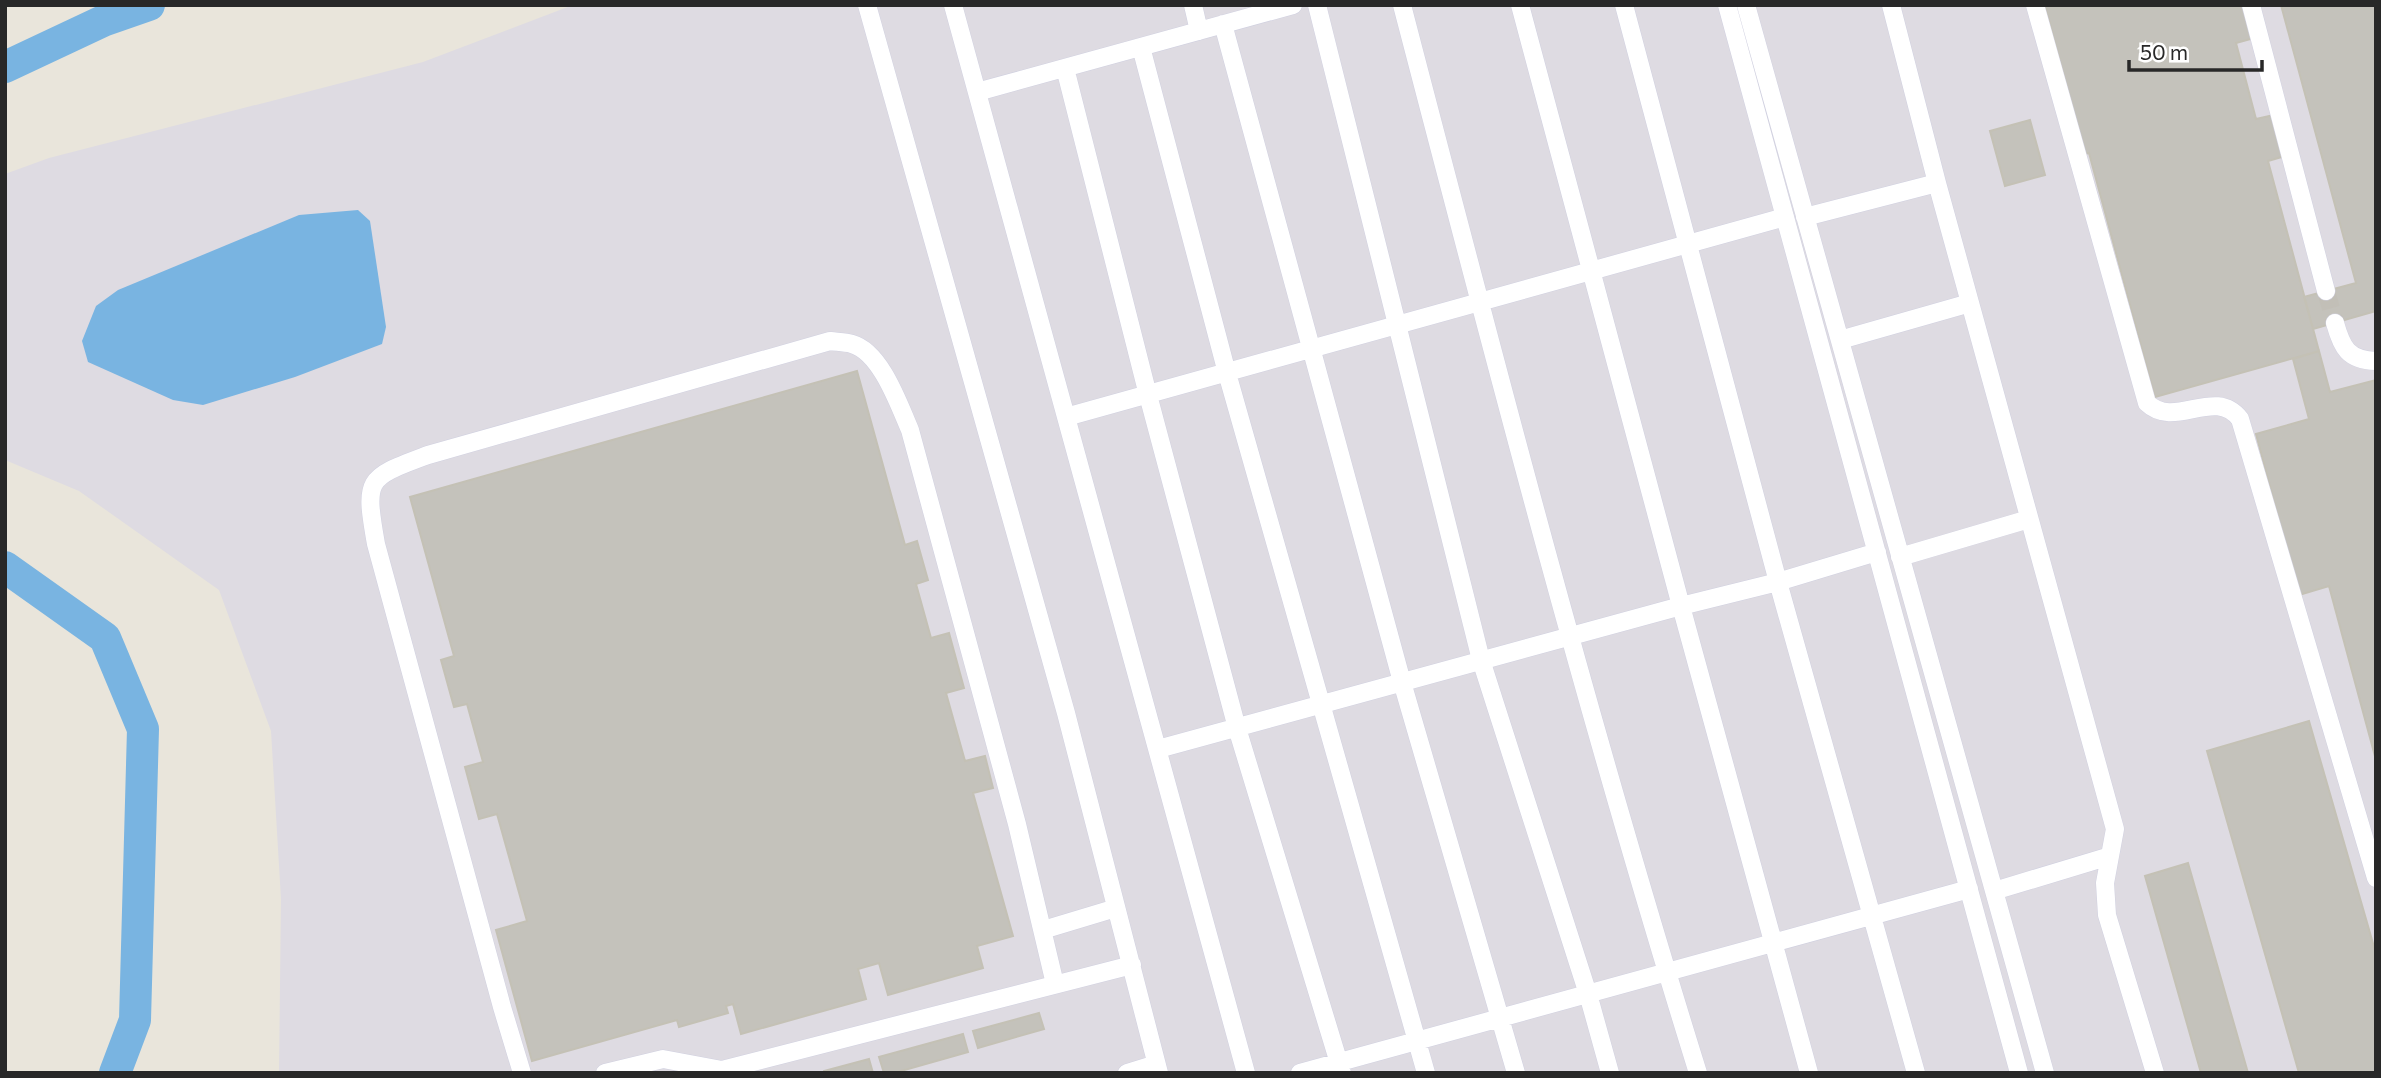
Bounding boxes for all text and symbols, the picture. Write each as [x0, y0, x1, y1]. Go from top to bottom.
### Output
scale bar [2129, 28, 2262, 72]
text: 50 m [2140, 39, 2188, 64]

